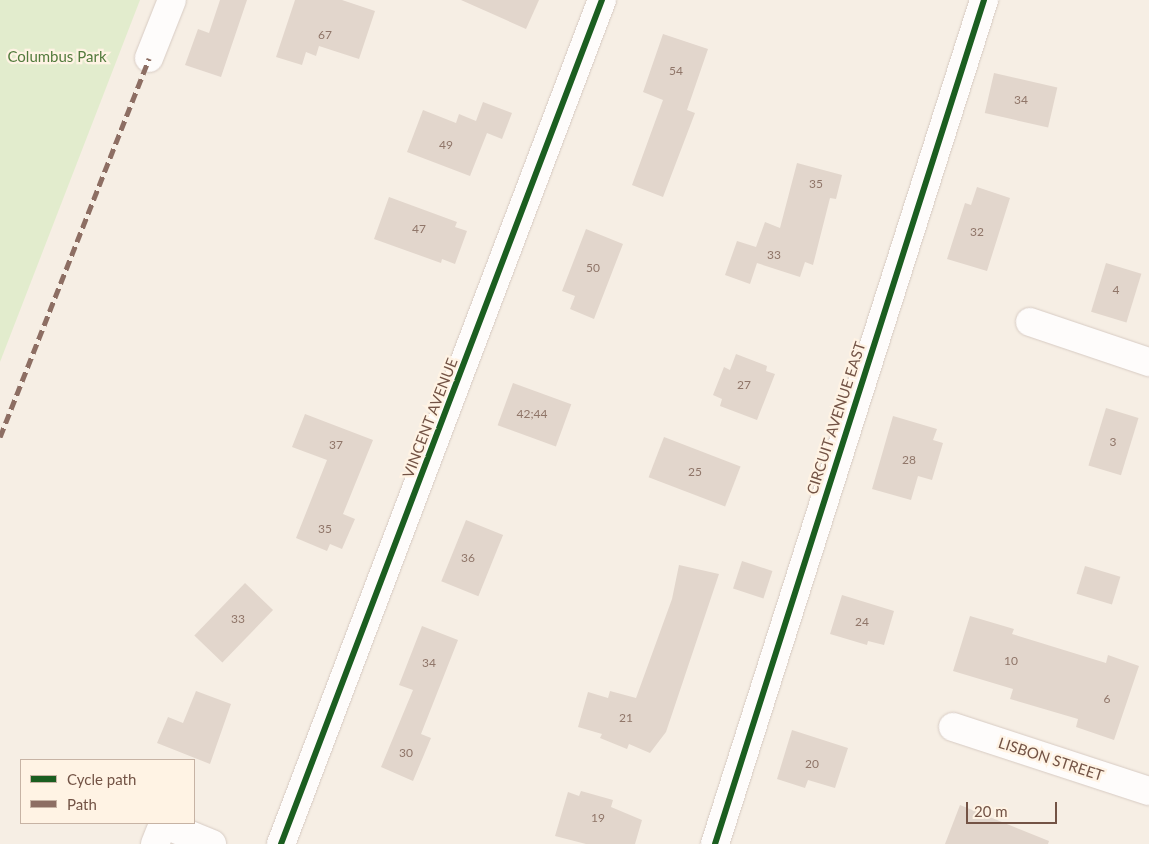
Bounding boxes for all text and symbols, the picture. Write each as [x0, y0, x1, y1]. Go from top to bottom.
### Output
house number: 67 [318, 28, 332, 42]
park label: Columbus Park [7, 48, 107, 66]
house number: 54 [669, 64, 683, 78]
house number: 34 [1014, 93, 1028, 107]
house number: 49 [439, 138, 453, 152]
house number: 35 [809, 177, 823, 191]
house number: 47 [412, 222, 426, 236]
house number: 32 [970, 225, 984, 239]
house number: 33 [767, 248, 781, 262]
house number: 50 [586, 261, 600, 275]
house number: 4 [1113, 283, 1119, 297]
street label: CIRCUIT AVENUE EAST [803, 339, 869, 497]
street label: VINCENT AVENUE [399, 355, 461, 481]
house number: 27 [737, 378, 751, 392]
house number: 42;44 [517, 407, 547, 421]
house number: 3 [1110, 435, 1116, 449]
house number: 37 [329, 438, 343, 452]
house number: 28 [902, 453, 916, 467]
house number: 25 [688, 465, 702, 479]
house number: 35 [318, 522, 332, 536]
house number: 36 [461, 551, 475, 565]
house number: 33 [231, 612, 245, 626]
house number: 24 [855, 615, 869, 629]
house number: 10 [1004, 654, 1018, 668]
house number: 34 [422, 656, 436, 670]
house number: 6 [1104, 692, 1110, 706]
house number: 21 [619, 711, 633, 725]
street label: LISBON STREET [996, 734, 1106, 784]
house number: 30 [399, 746, 413, 760]
house number: 20 [805, 757, 819, 771]
legend [20, 759, 195, 824]
text: Cycle path [67, 770, 136, 788]
scale bar [969, 792, 1060, 824]
text: Path [67, 795, 97, 813]
text: 20 m [974, 802, 1008, 820]
house number: 19 [591, 811, 605, 825]

